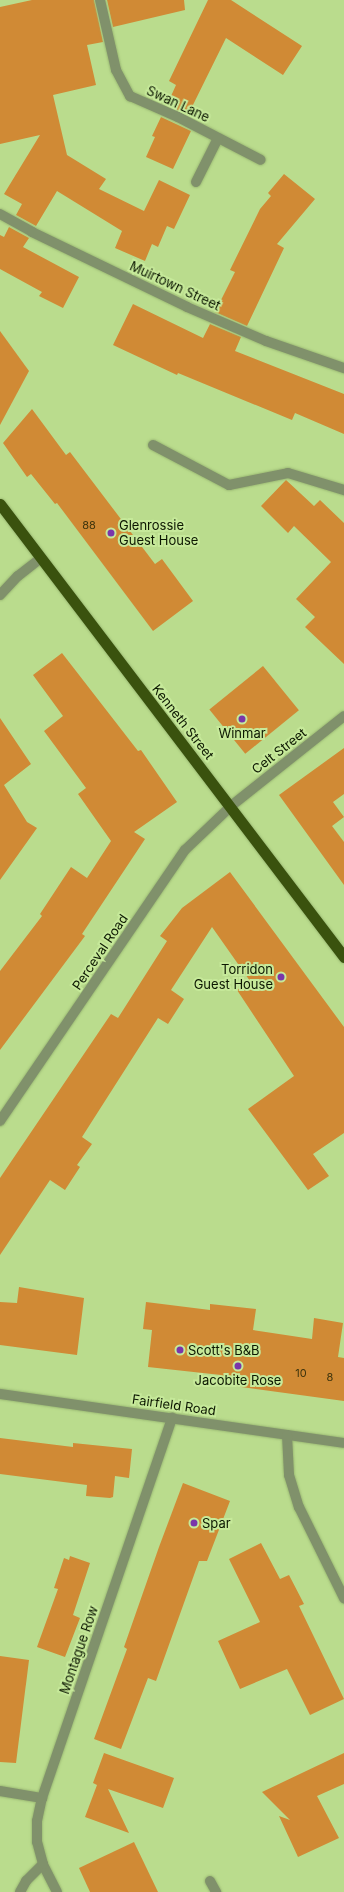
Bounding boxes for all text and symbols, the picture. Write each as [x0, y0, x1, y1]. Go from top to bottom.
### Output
street label: Swan Lane [144, 83, 212, 125]
street label: Muirtown Street [127, 258, 223, 314]
house number: 88 [82, 518, 96, 532]
place label: Glenrossie Guest House [119, 518, 198, 549]
marker: Glenrossie Guest House [106, 528, 116, 538]
street label: Kenneth Street [149, 681, 217, 763]
marker: Winmar [237, 714, 247, 724]
place label: Winmar [218, 725, 266, 741]
street label: Celt Street [249, 725, 309, 777]
street label: Perceval Road [69, 911, 131, 993]
place label: Torridon Guest House [194, 962, 273, 993]
marker: Torridon Guest House [276, 972, 286, 982]
place label: Scott's B&B [188, 1342, 260, 1358]
marker: Scott's B&B [175, 1345, 185, 1355]
marker: Jacobite Rose [233, 1361, 243, 1371]
house number: 10 [295, 1366, 307, 1380]
house number: 8 [327, 1370, 333, 1384]
place label: Jacobite Rose [195, 1372, 281, 1388]
street label: Fairfield Road [131, 1391, 217, 1419]
place label: Spar [202, 1515, 231, 1531]
marker: Spar [189, 1518, 199, 1528]
street label: Montague Row [57, 1604, 101, 1696]

